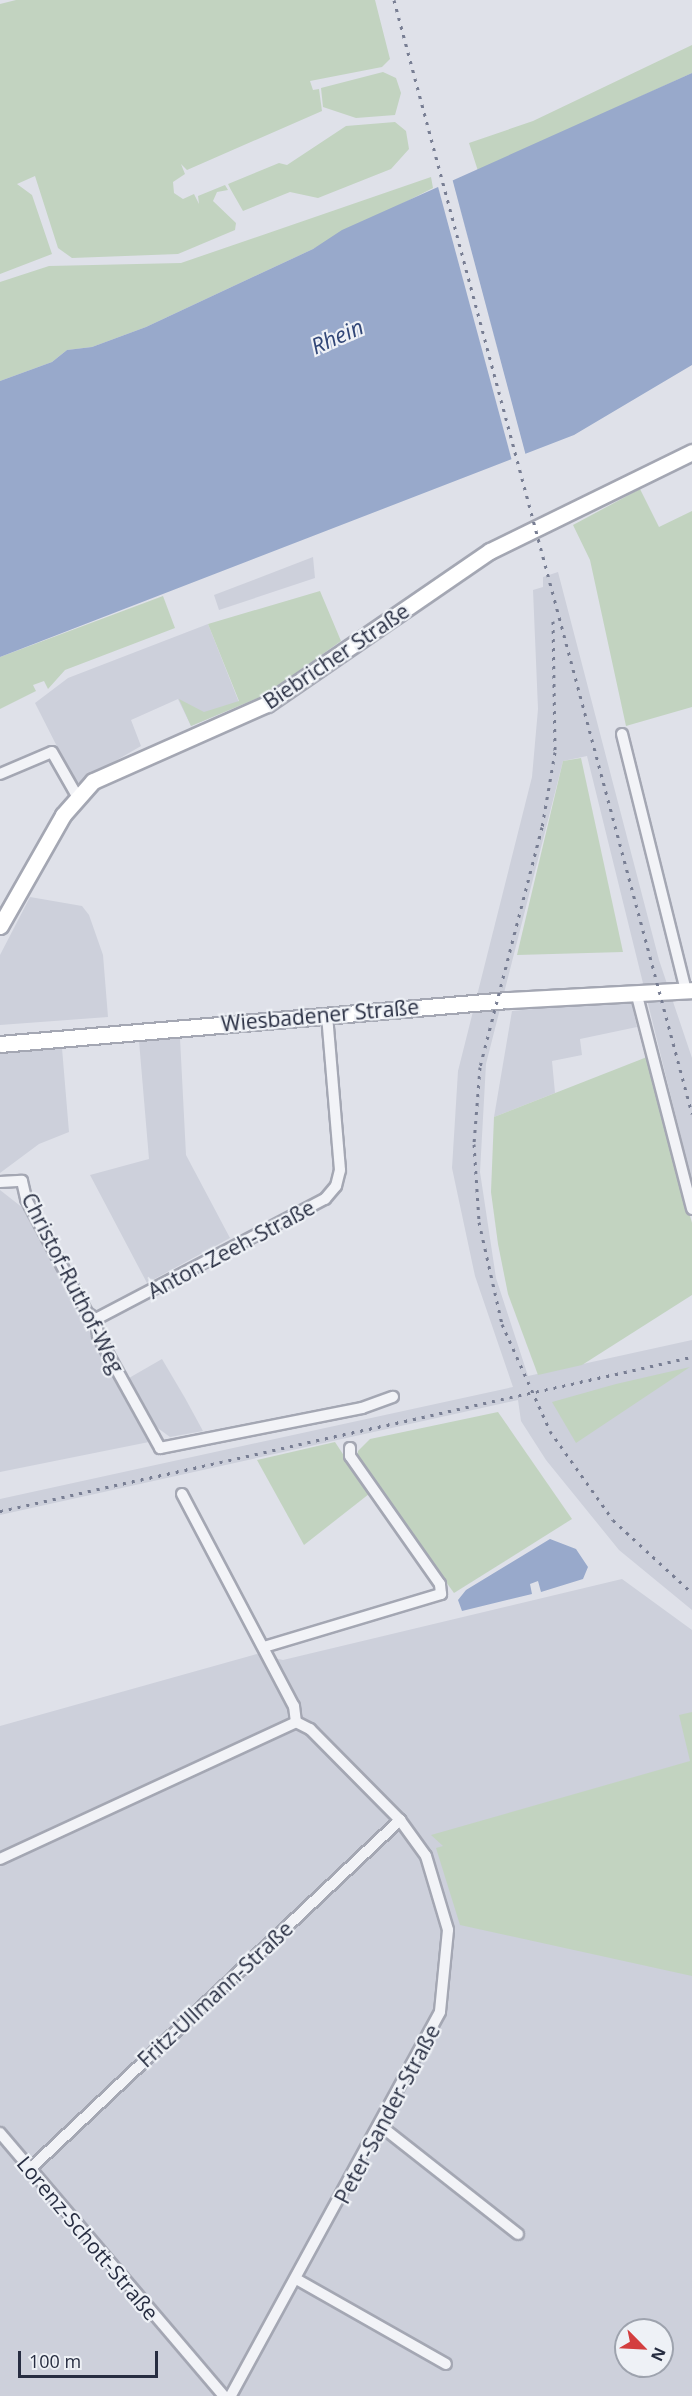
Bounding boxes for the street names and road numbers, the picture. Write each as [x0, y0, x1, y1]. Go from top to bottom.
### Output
street label: Biebricher Straße [258, 598, 414, 714]
street label: Wiesbadener Straße [220, 994, 420, 1036]
street label: Christof-Ruthof-Weg [17, 1189, 129, 1377]
street label: Anton-Zeeh-Straße [143, 1194, 319, 1304]
street label: Fritz-Ullmann-Straße [132, 1916, 298, 2072]
street label: Peter-Sander-Straße [329, 2020, 445, 2208]
street label: Lorenz-Schott-Straße [12, 2151, 164, 2325]

